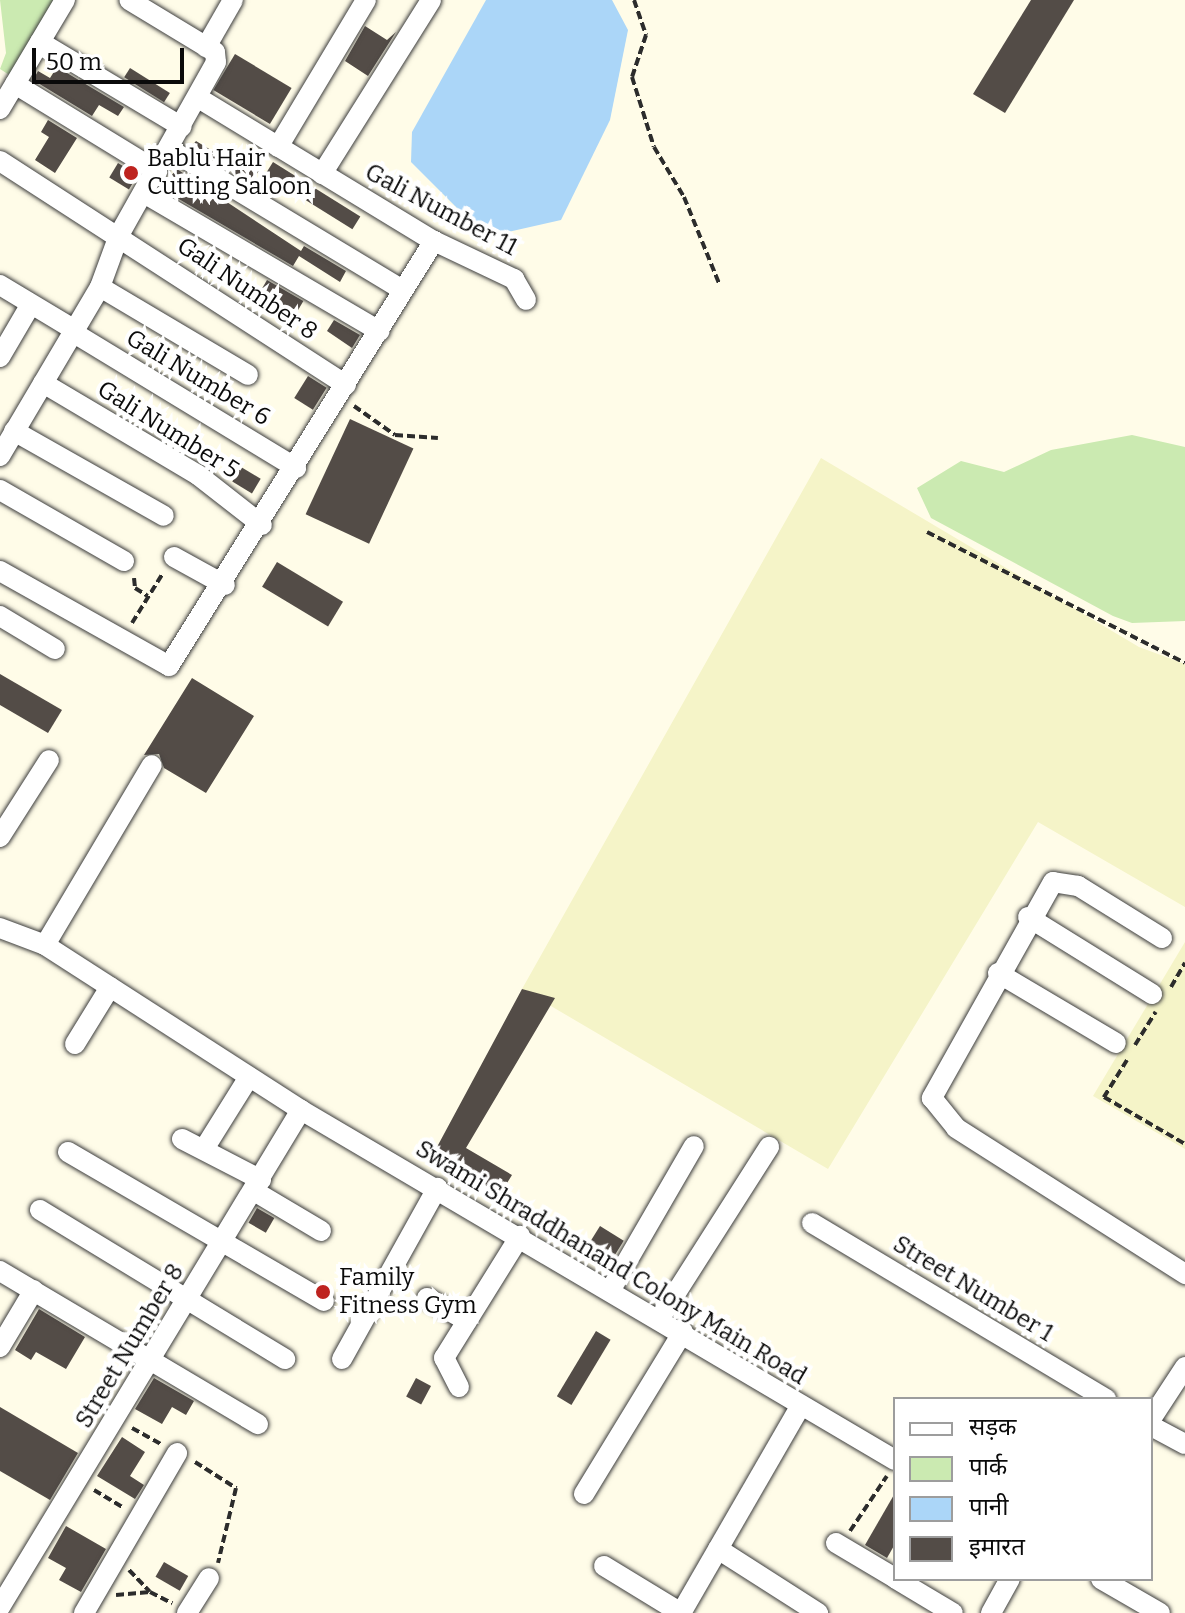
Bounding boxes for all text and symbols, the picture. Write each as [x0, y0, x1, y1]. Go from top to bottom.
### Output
scale bar [36, 32, 188, 82]
text: 50 m [46, 48, 102, 76]
place label: Bablu Hair Cutting Saloon [147, 145, 311, 201]
street label: Gali Number 11 [360, 158, 522, 262]
marker: Bablu Hair Cutting Saloon [122, 164, 140, 182]
street label: Gali Number 8 [171, 231, 323, 347]
street label: Gali Number 6 [121, 324, 275, 432]
street label: Gali Number 5 [92, 375, 244, 485]
street label: Swami Shraddhanand Colony Main Road [410, 1135, 812, 1391]
street label: Street Number 1 [888, 1230, 1058, 1348]
street label: Street Number 8 [70, 1259, 190, 1433]
place label: Family Fitness Gym [339, 1264, 477, 1320]
marker: Family Fitness Gym [314, 1283, 332, 1301]
legend [893, 1397, 1153, 1581]
text: सड़क [969, 1413, 1017, 1441]
text: पार्क [969, 1453, 1007, 1481]
text: पानी [969, 1493, 1008, 1521]
text: इमारत [969, 1533, 1025, 1561]

